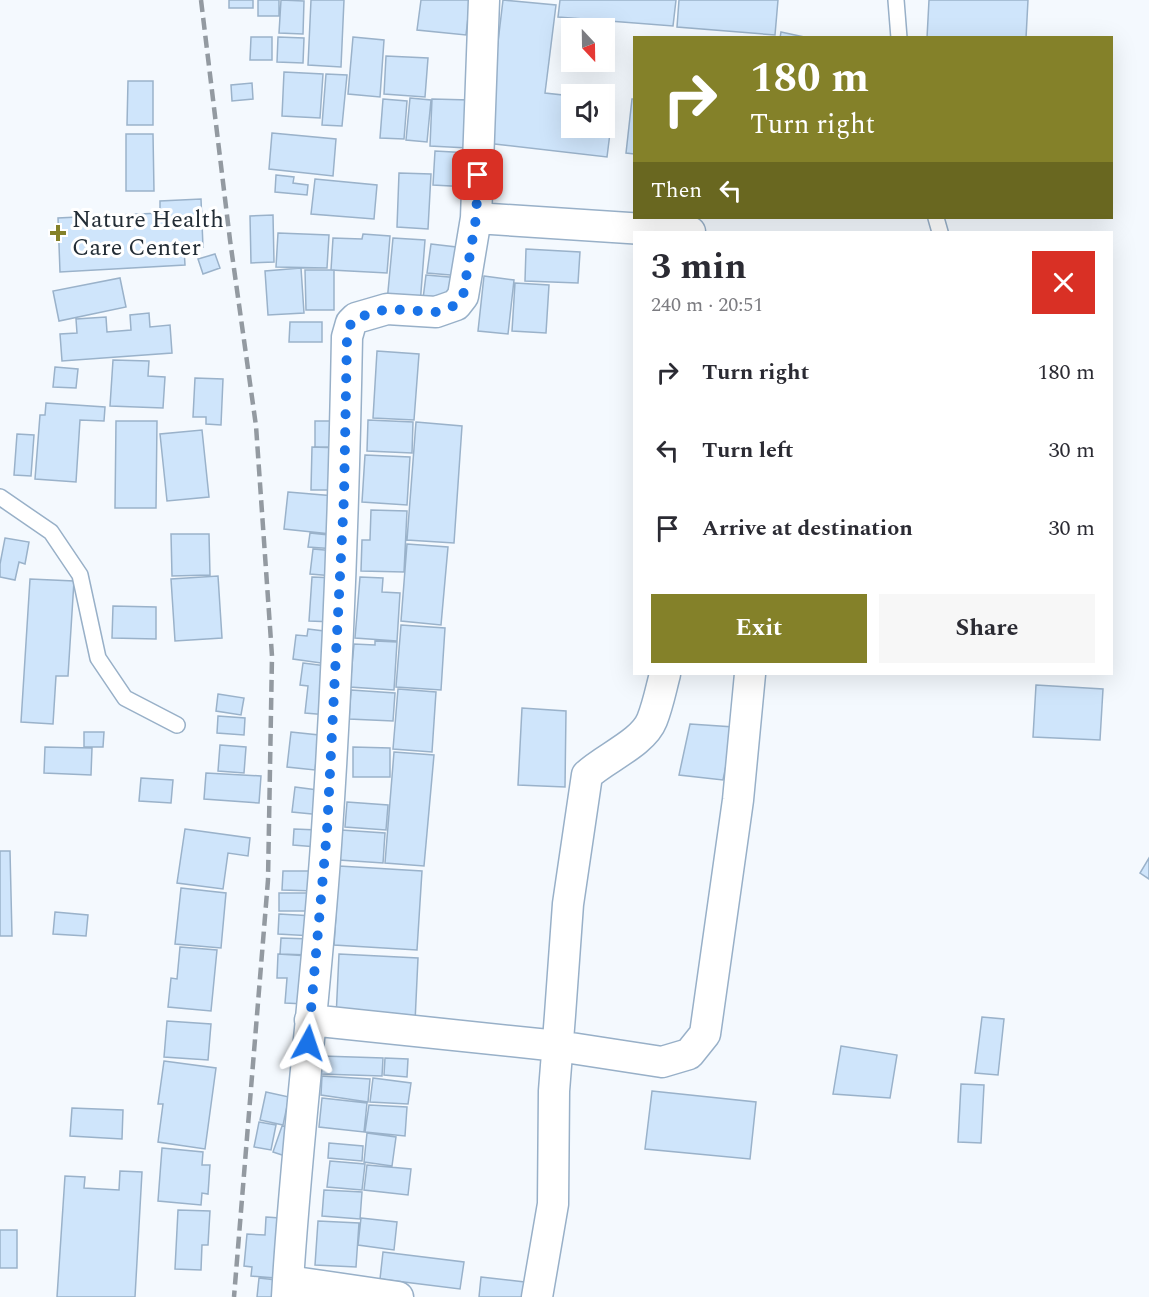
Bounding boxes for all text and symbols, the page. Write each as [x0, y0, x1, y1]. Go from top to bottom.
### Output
north arrow [561, 18, 615, 72]
map controls [561, 18, 615, 138]
text: 180 m [750, 47, 869, 110]
icon: right [651, 60, 729, 138]
button: sound [561, 84, 615, 138]
text: Turn right [750, 104, 875, 146]
pin [452, 149, 503, 200]
icon: arrive [461, 158, 494, 191]
text: Then [651, 174, 702, 207]
icon: left [714, 174, 747, 207]
place label: Nature Health Care Center [72, 202, 224, 266]
marker: Nature Health Care Center [49, 224, 67, 242]
text: 3 min [651, 240, 747, 295]
button: close [1032, 251, 1095, 314]
text: 240 m · 20:51 [651, 290, 763, 320]
icon: right [651, 356, 684, 389]
text: Turn right [702, 356, 809, 389]
text: 180 m [1038, 356, 1095, 389]
icon: left [651, 434, 684, 467]
text: Turn left [702, 434, 794, 467]
text: 30 m [1049, 434, 1095, 467]
icon: arrive [651, 512, 684, 545]
text: Arrive at destination [702, 512, 913, 545]
text: 30 m [1049, 512, 1095, 545]
button: Exit [651, 594, 867, 663]
button: Share [879, 594, 1095, 663]
position arrow [276, 1011, 340, 1075]

